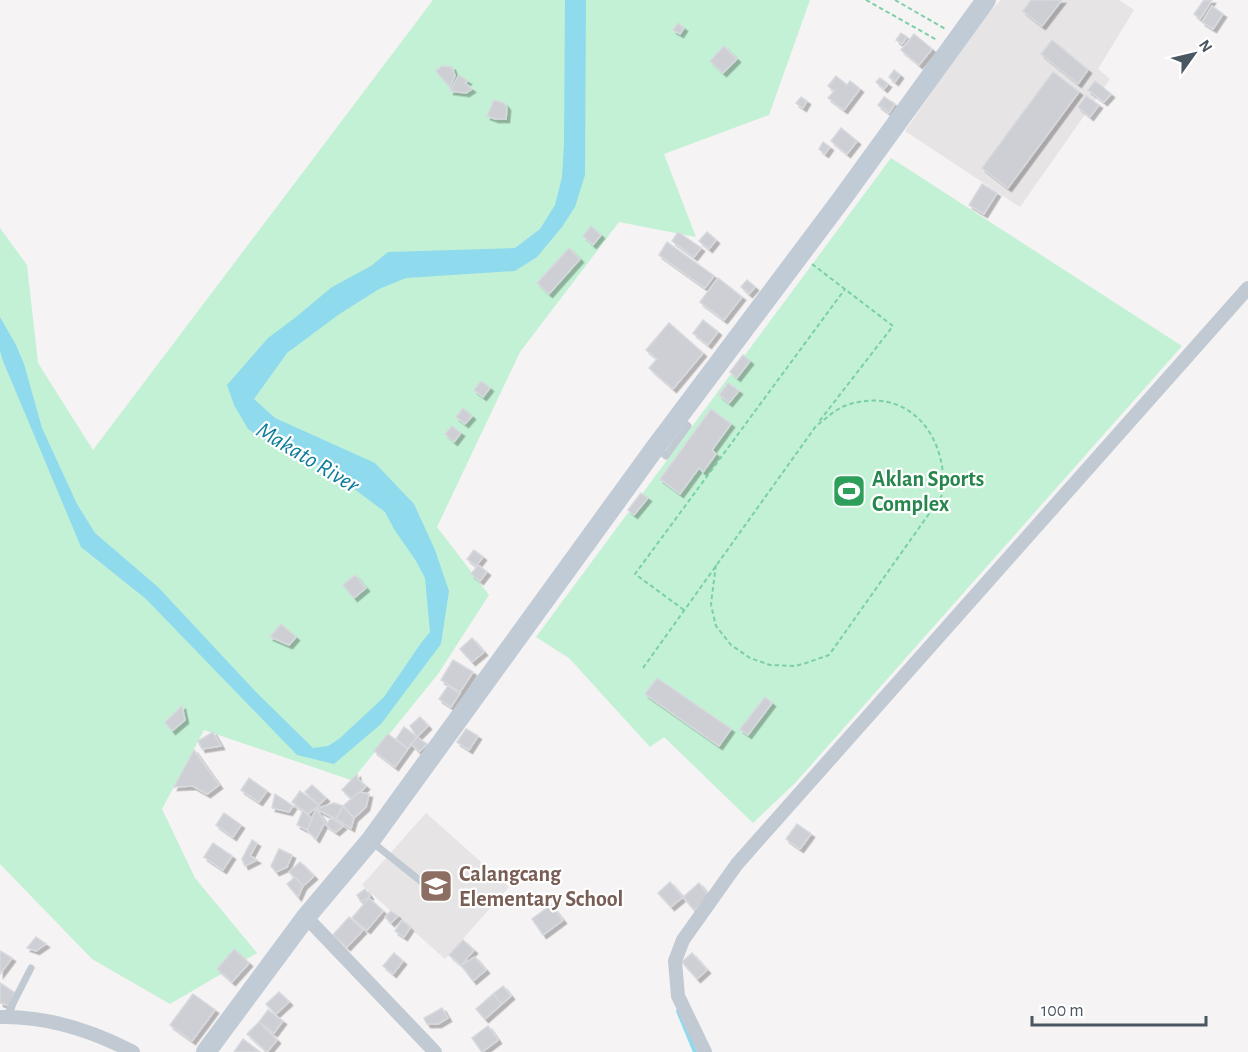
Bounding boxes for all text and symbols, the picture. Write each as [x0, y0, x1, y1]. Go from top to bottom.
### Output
north arrow [1164, 24, 1224, 84]
text: N [1196, 37, 1215, 55]
water label: Makato River [252, 418, 364, 498]
place label: Aklan Sports Complex [872, 468, 984, 515]
sports icon: Aklan Sports Complex [831, 473, 867, 509]
place label: Calangcang Elementary School [459, 863, 623, 911]
school or university icon: Calangcang Elementary School [418, 868, 454, 904]
scale bar [1032, 989, 1206, 1027]
text: 100 m [1041, 1002, 1084, 1020]

